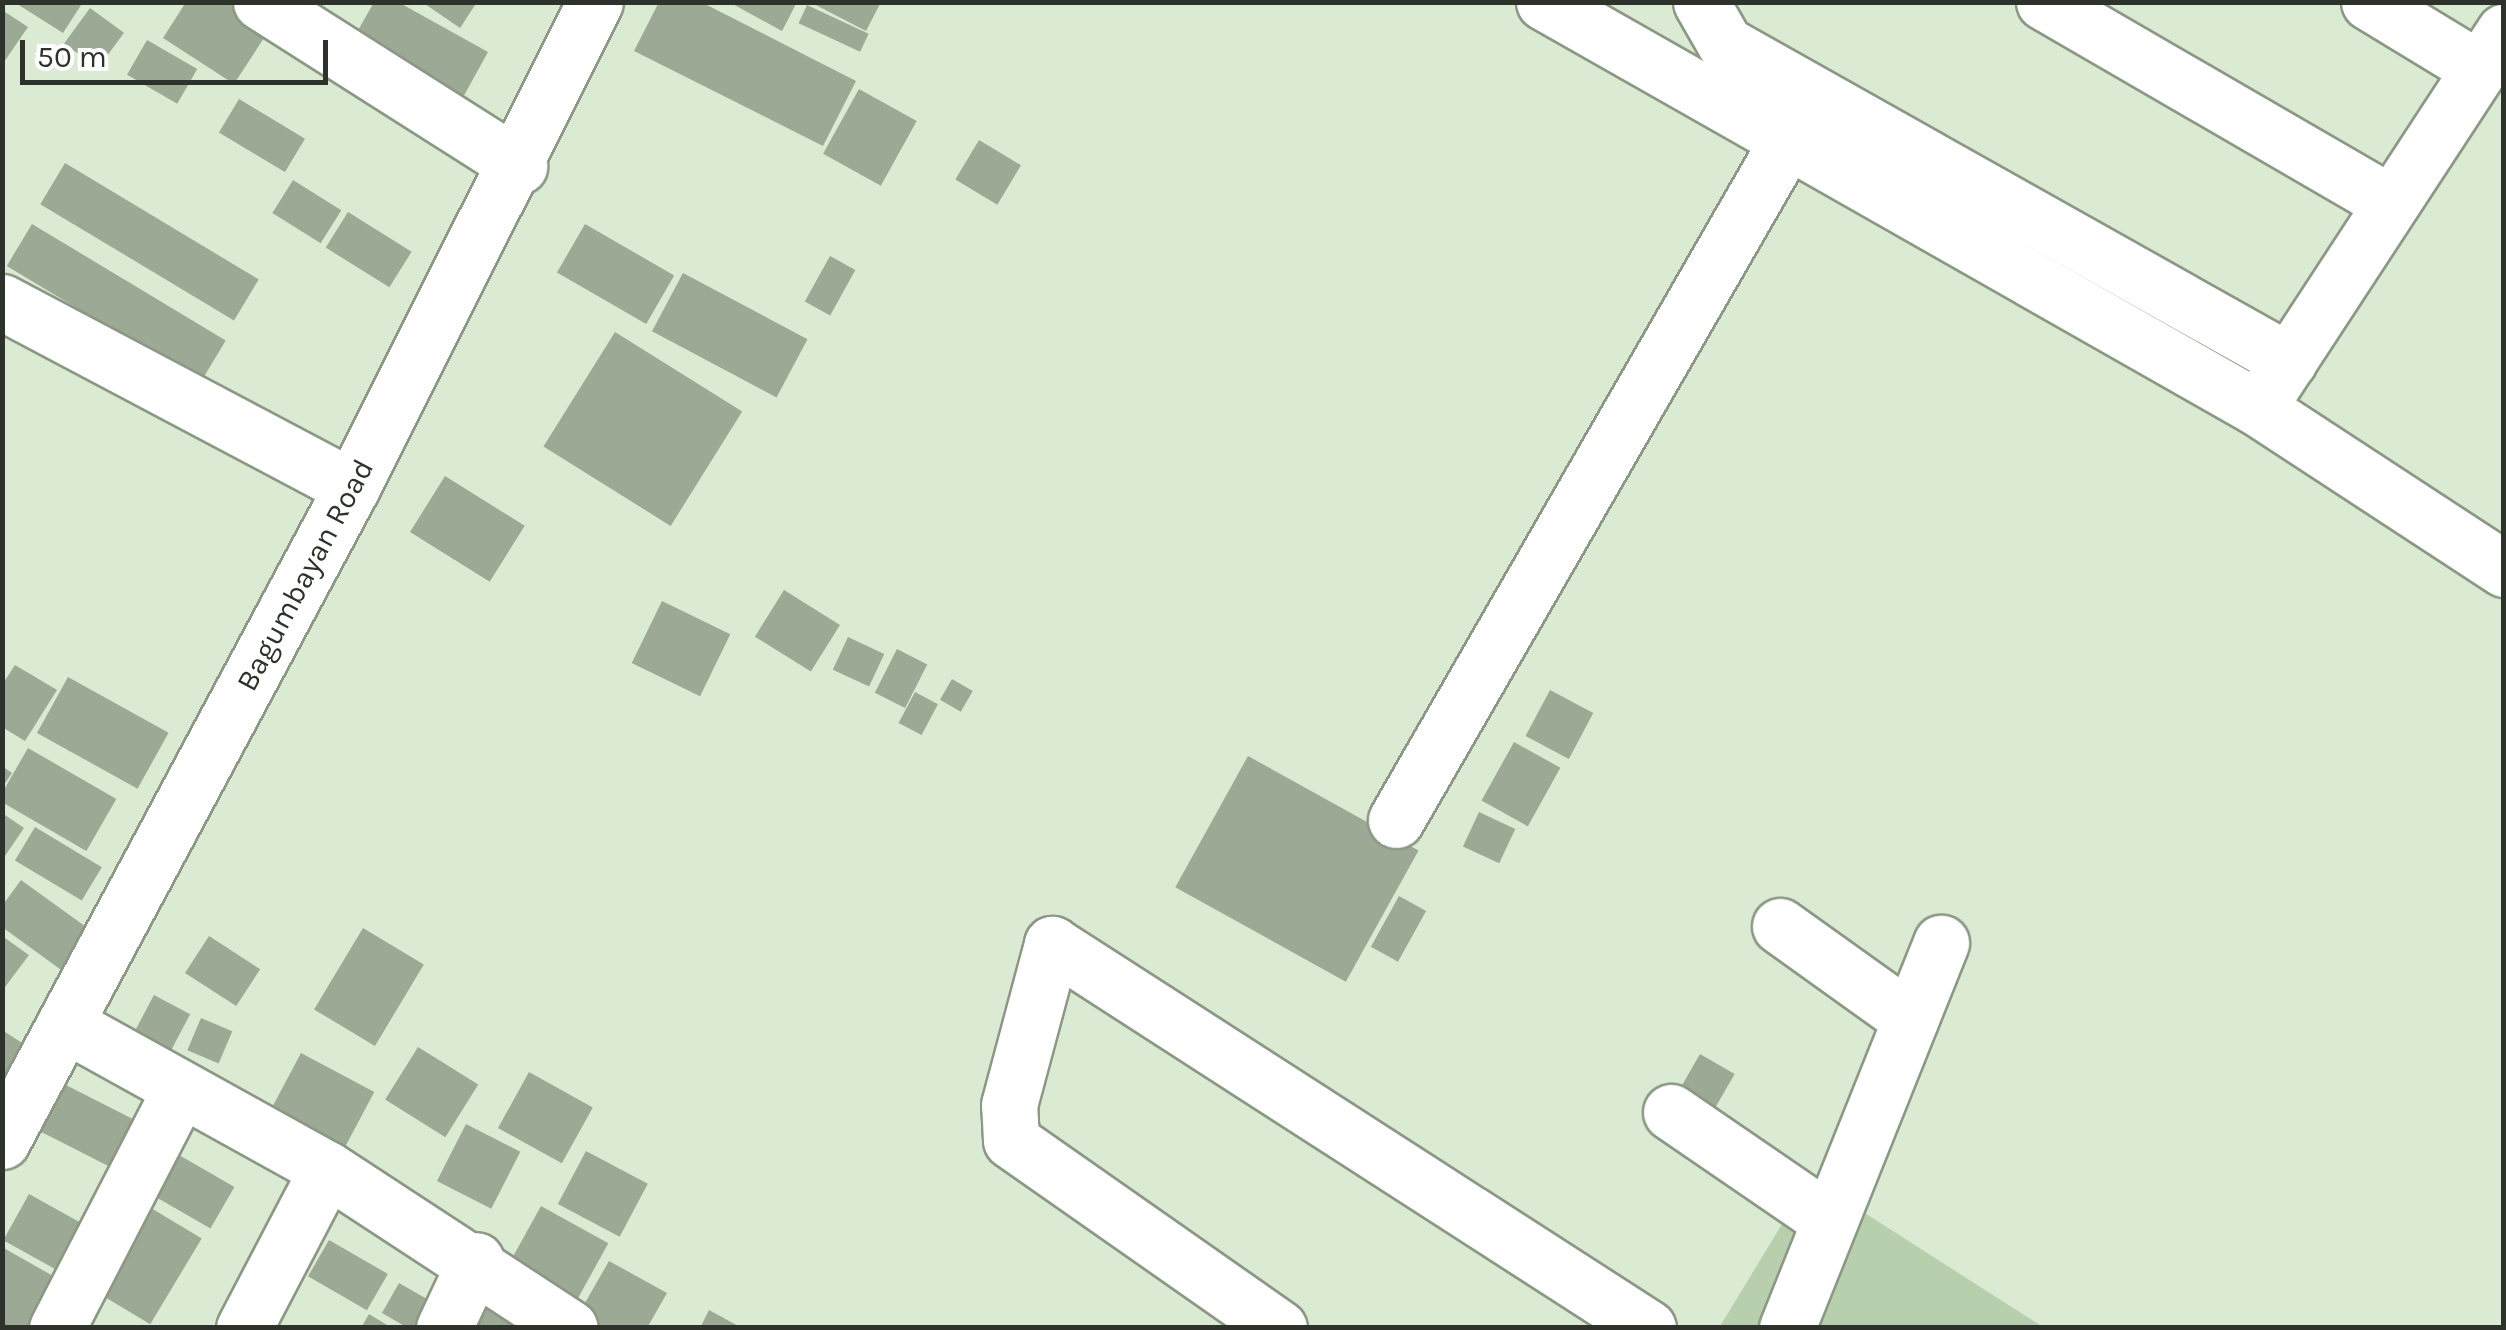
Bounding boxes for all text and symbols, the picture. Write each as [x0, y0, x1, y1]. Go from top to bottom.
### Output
scale bar [25, 20, 332, 82]
text: 50 m [37, 39, 107, 75]
street label: Bagumbayan Road [229, 453, 381, 697]

